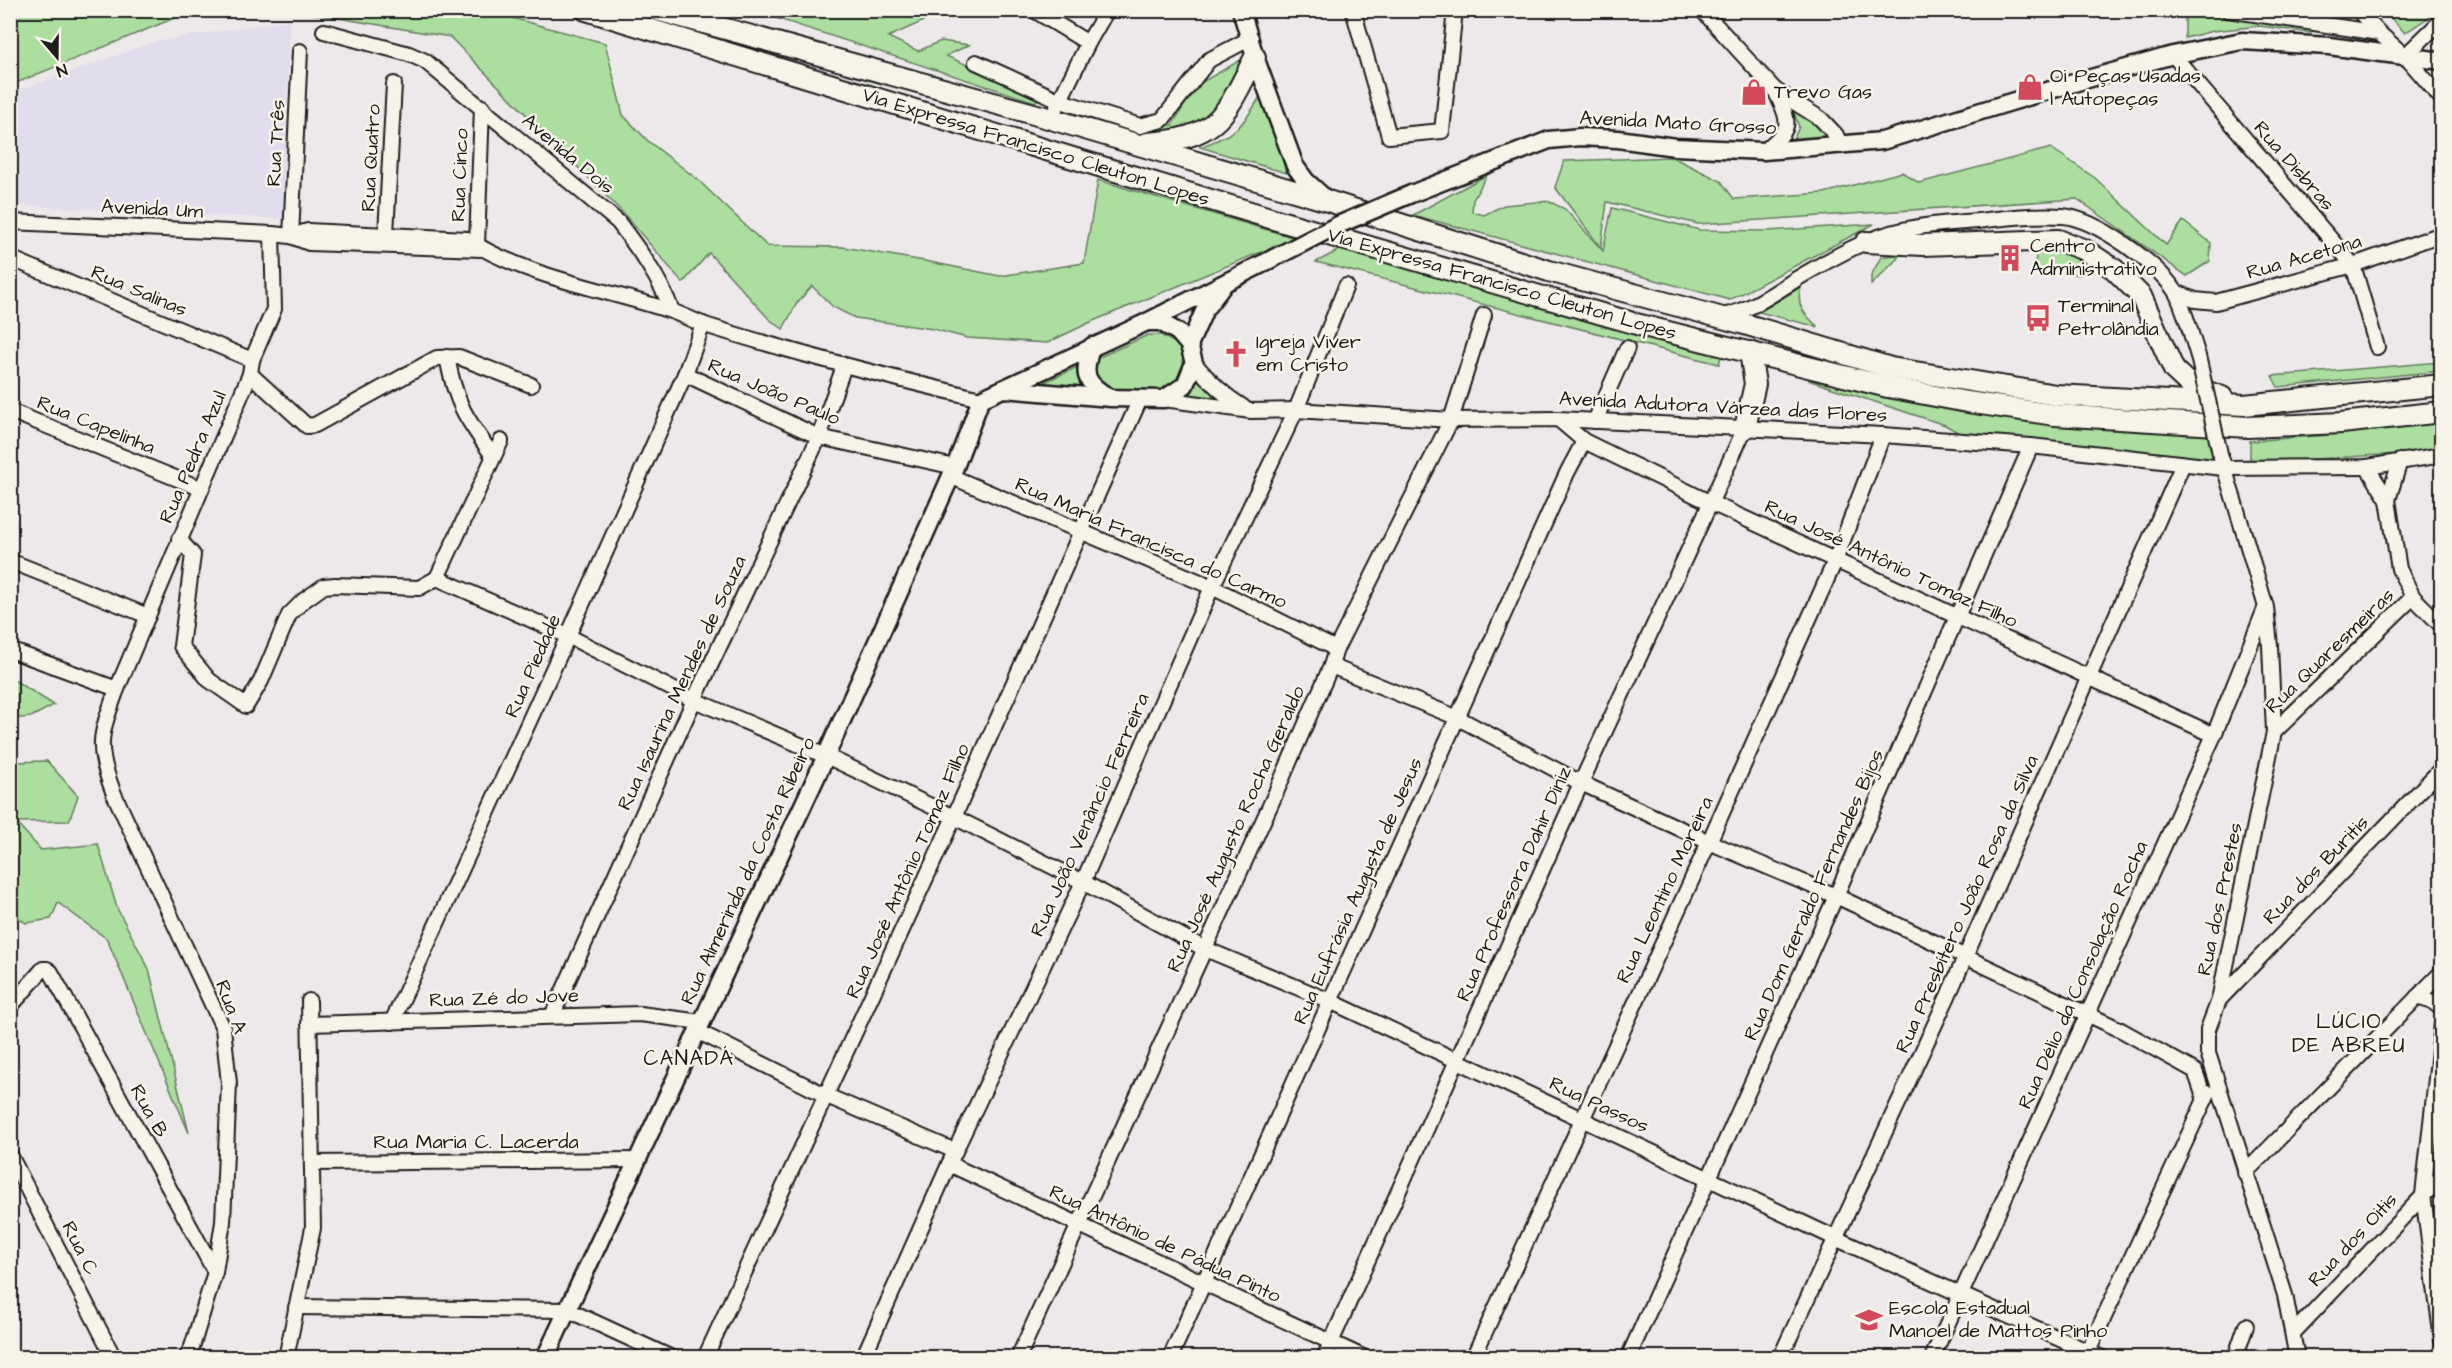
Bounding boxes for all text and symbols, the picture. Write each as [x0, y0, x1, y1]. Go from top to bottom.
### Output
north arrow [27, 27, 87, 87]
text: N [53, 58, 70, 82]
place label: Oi Peças Usadas l Autopeças [2050, 62, 2201, 113]
shop icon: Oi Peças Usadas l Autopeças [2015, 72, 2045, 102]
shop icon: Trevo Gas [1739, 77, 1769, 107]
place label: Trevo Gas [1774, 78, 1872, 106]
street label: Via Expressa Francisco Cleuton Lopes [859, 81, 1213, 213]
street label: Rua Três [260, 99, 292, 187]
street label: Rua Quatro [354, 104, 388, 212]
street label: Avenida Mato Grosso [1579, 104, 1777, 142]
street label: Avenida Dois [516, 107, 620, 201]
street label: Rua Disbras [2247, 115, 2341, 217]
street label: Rua Cinco [444, 128, 476, 222]
street label: Avenida Um [100, 192, 204, 226]
street label: Via Expressa Francisco Cleuton Lopes [1324, 221, 1680, 347]
street label: Rua Acetona [2243, 227, 2365, 287]
place label: Centro Administrativo [2030, 232, 2157, 283]
building icon: Centro Administrativo [1995, 243, 2025, 273]
street label: Rua Salinas [87, 258, 191, 324]
place label: Terminal Petrolândia [2058, 292, 2159, 343]
bus stop icon: Terminal Petrolândia [2023, 303, 2053, 333]
place label: Igreja Viver em Cristo [1256, 328, 1361, 379]
church icon: Igreja Viver em Cristo [1221, 339, 1251, 369]
street label: Rua João Paulo [703, 351, 845, 433]
street label: Avenida Adutora Várzea das Flores [1558, 384, 1888, 430]
street label: Rua Pedra Azul [152, 386, 234, 528]
street label: Rua Capelinha [33, 389, 159, 461]
street label: Rua Maria Francisca do Carmo [1011, 470, 1291, 616]
street label: Rua José Antônio Tomaz Filho [1760, 493, 2022, 635]
street label: Rua Isaurina Mendes de Souza [611, 551, 753, 815]
street label: Rua Quaresmeiras [2259, 582, 2401, 720]
street label: Rua Piedade [498, 610, 568, 722]
street label: Rua José Augusto Rocha Geraldo [1160, 681, 1313, 977]
street label: Rua João Venâncio Ferreira [1023, 689, 1157, 941]
street label: Rua Almerinda da Costa Ribeiro [674, 733, 822, 1009]
street label: Rua José Antônio Tomaz Filho [839, 739, 977, 1003]
street label: Rua Dom Geraldo Fernandes Bijos [1737, 745, 1891, 1045]
street label: Rua Presbítero João Rosa da Silva [1888, 750, 2046, 1058]
street label: Rua Eufrásia Augusta de Jesus [1286, 753, 1431, 1029]
street label: Rua Professora Dahir Diniz [1449, 762, 1579, 1006]
street label: Rua Leontino Moreira [1609, 792, 1721, 988]
street label: Rua dos Buritis [2257, 809, 2375, 931]
street label: Rua dos Prestes [2190, 820, 2250, 978]
street label: Rua Délio da Consolação Rocha [2011, 837, 2155, 1113]
street label: Rua A [208, 976, 254, 1038]
street label: Rua Zé do Jove [429, 981, 579, 1015]
district label: LÚCIO DE ABREU [2292, 1007, 2406, 1060]
district label: CANADÁ [643, 1044, 735, 1073]
street label: Rua Passos [1545, 1070, 1653, 1140]
street label: Rua B [123, 1079, 175, 1143]
street label: Rua Maria C. Lacerda [373, 1128, 579, 1156]
street label: Rua Antônio de Pádua Pinto [1045, 1178, 1285, 1310]
street label: Rua dos Oitis [2302, 1187, 2404, 1293]
street label: Rua C [55, 1216, 105, 1280]
place label: Escola Estadual Manoel de Mattos Pinho [1889, 1294, 2107, 1345]
school or university icon: Escola Estadual Manoel de Mattos Pinho [1854, 1305, 1884, 1335]

